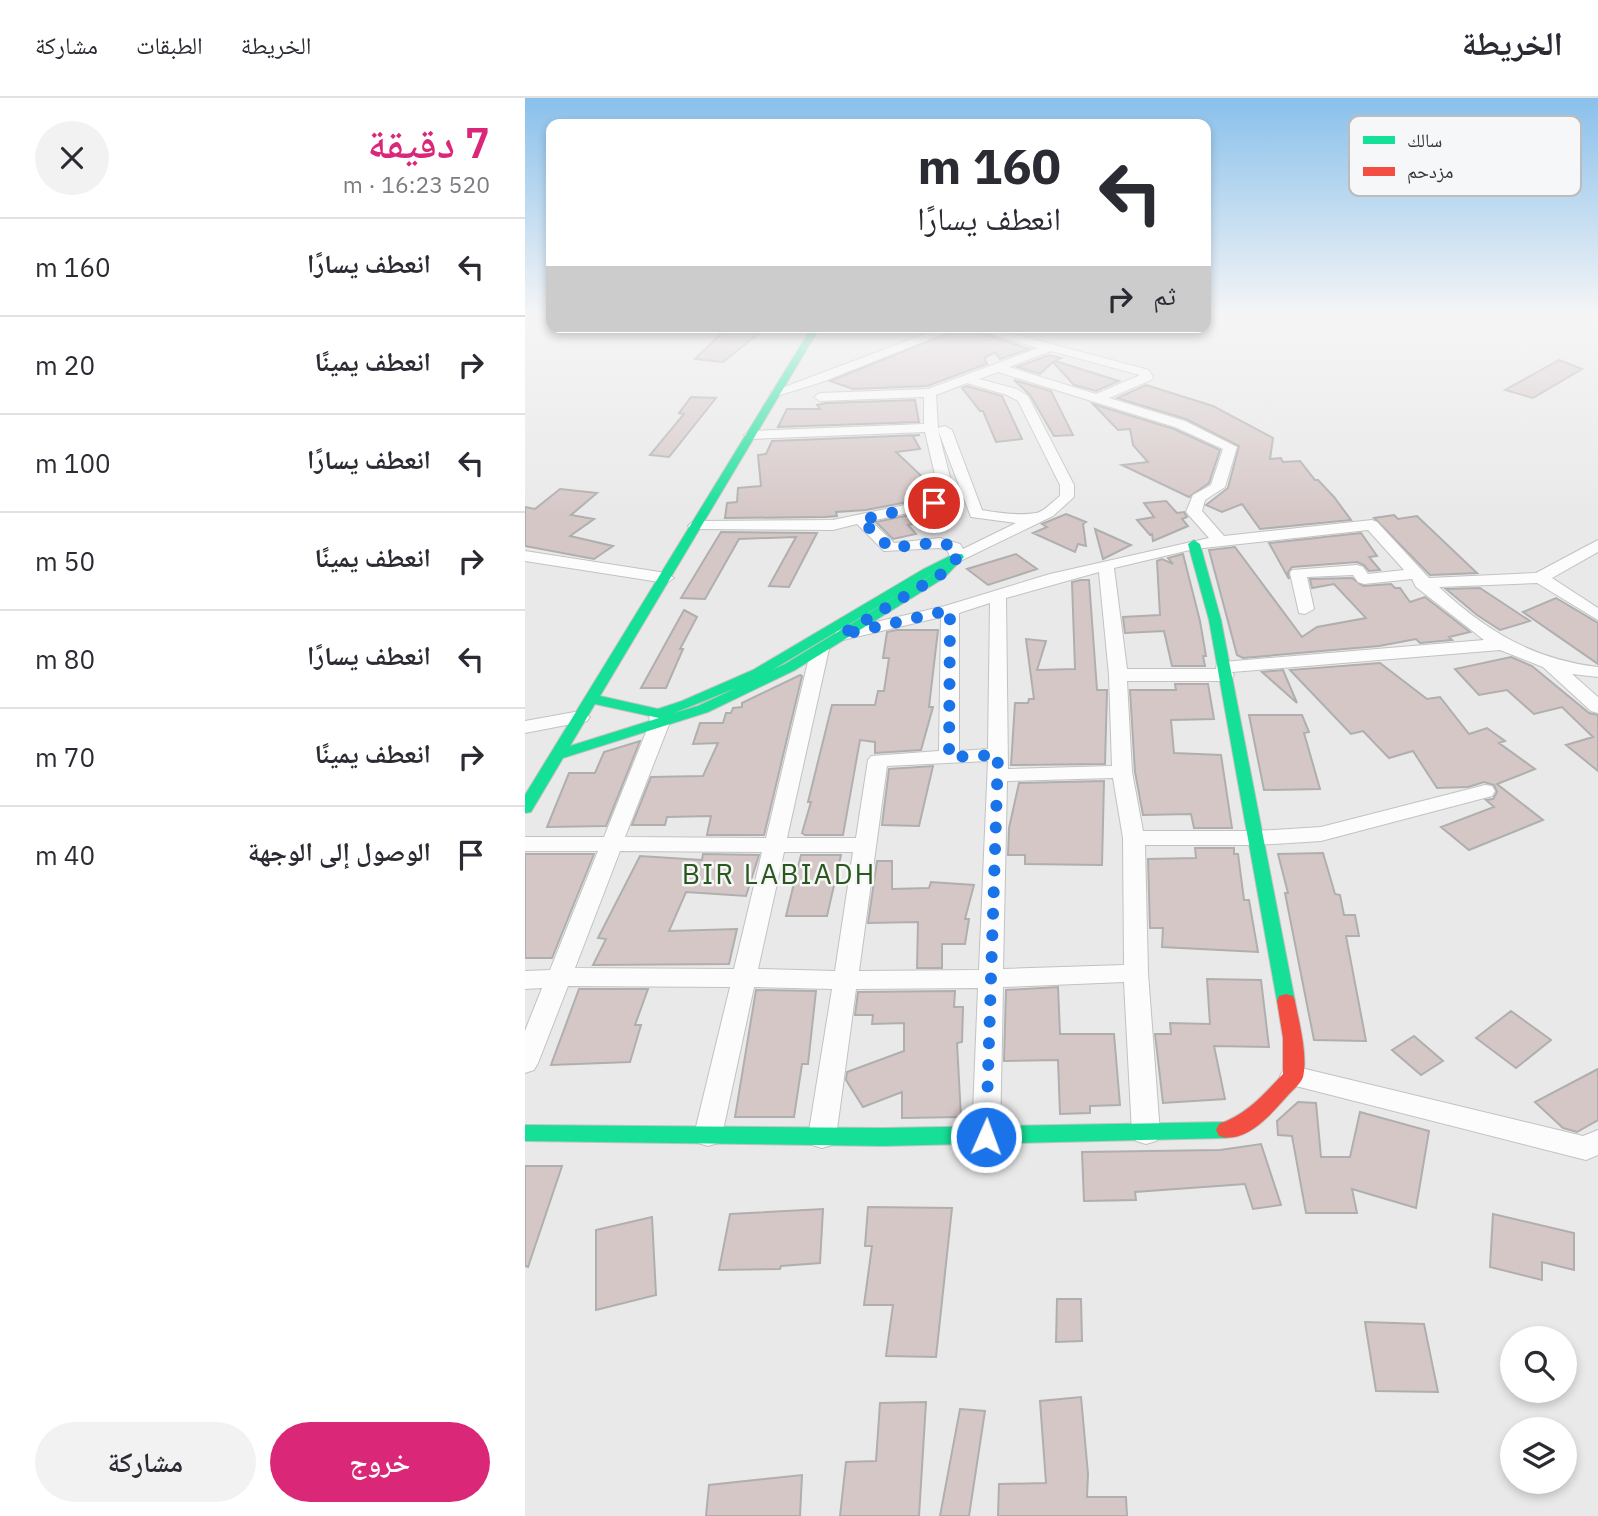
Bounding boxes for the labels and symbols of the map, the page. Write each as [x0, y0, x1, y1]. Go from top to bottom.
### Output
legend [1349, 116, 1581, 196]
text: سالك [1407, 128, 1442, 152]
text: مزدحم [1407, 159, 1453, 184]
pin [904, 473, 964, 533]
district label: BIR LABIADH [682, 855, 876, 892]
position arrow [949, 1100, 1023, 1174]

